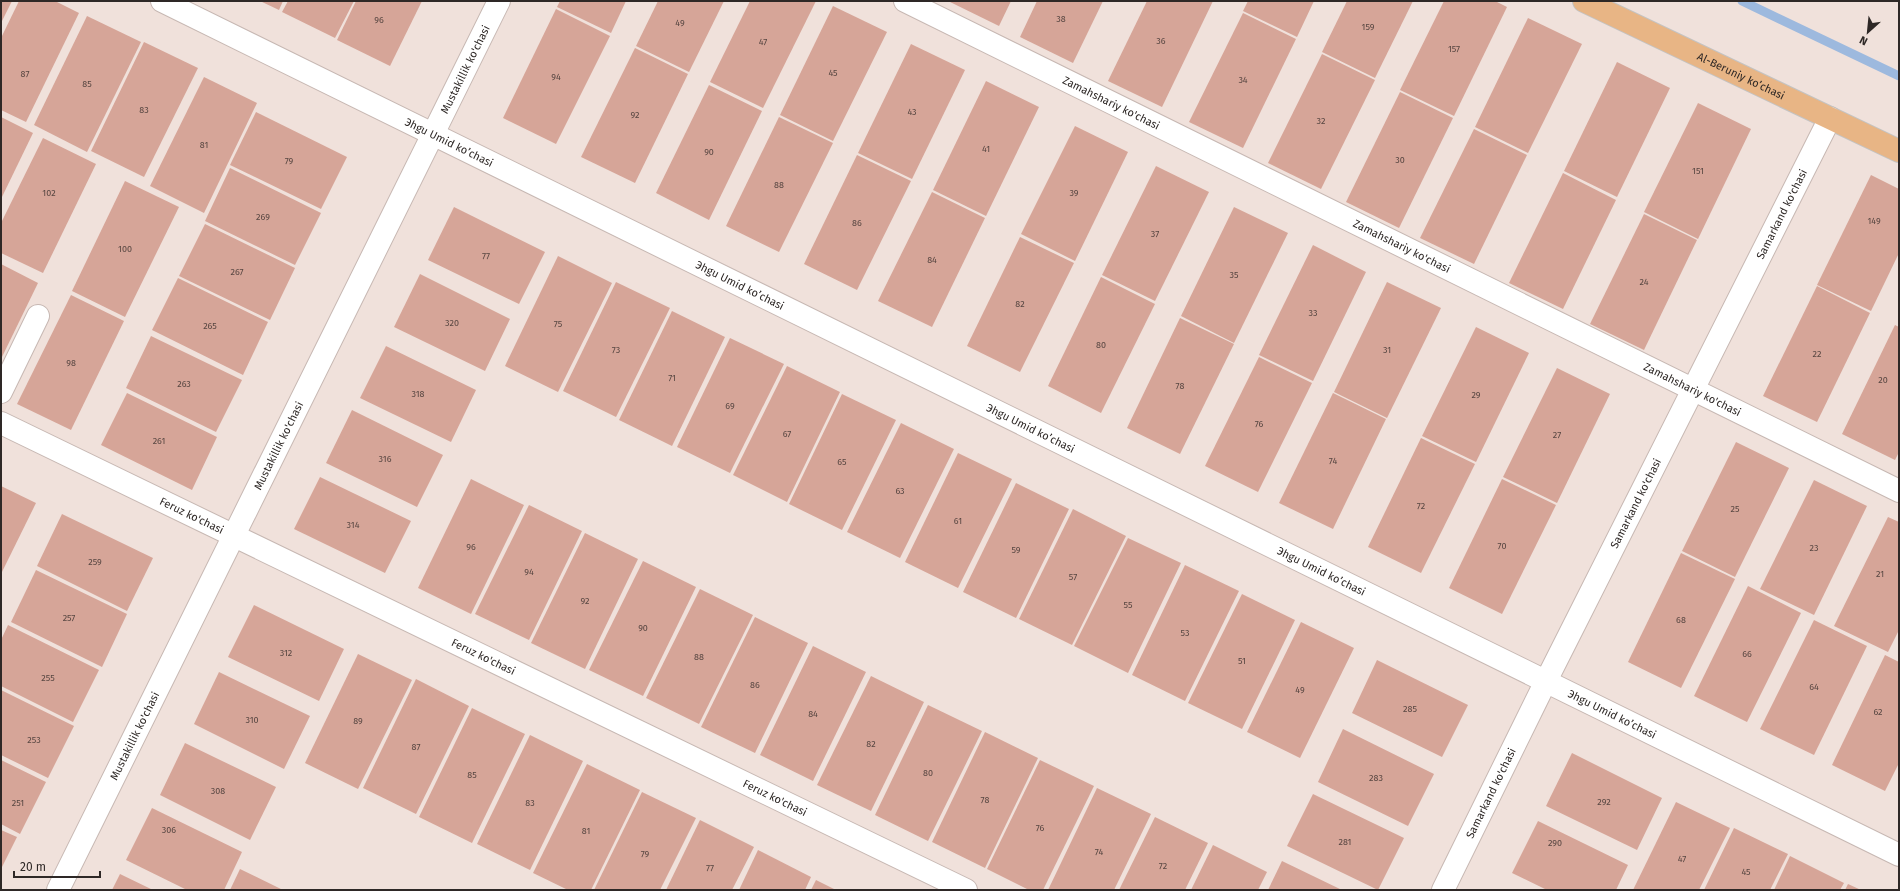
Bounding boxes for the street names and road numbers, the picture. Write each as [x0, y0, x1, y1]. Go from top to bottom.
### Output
street label: Mustakillik ko'chasi [438, 23, 492, 116]
street label: Al-Beruniy ko’chasi [1695, 49, 1787, 102]
street label: Zamahshariy ko'chasi [1061, 73, 1162, 132]
street label: Эhgu Umid ko’chasi [403, 115, 495, 169]
street label: Samarkand ko'chasi [1753, 167, 1810, 261]
street label: Zamahshariy ko'chasi [1351, 217, 1453, 275]
street label: Эhgu Umid ko’chasi [694, 258, 786, 312]
street label: Zamahshariy ko'chasi [1642, 360, 1743, 419]
street label: Mustakillik ko'chasi [251, 399, 306, 492]
street label: Эhgu Umid ko’chasi [984, 401, 1077, 455]
street label: Samarkand ko'chasi [1608, 456, 1664, 550]
street label: Feruz ko'chasi [158, 494, 226, 536]
street label: Эhgu Umid ko’chasi [1275, 544, 1368, 598]
street label: Feruz ko'chasi [449, 636, 518, 677]
street label: Эhgu Umid ko’chasi [1566, 687, 1659, 741]
street label: Mustakillik ko'chasi [107, 690, 162, 782]
street label: Samarkand ko'chasi [1463, 746, 1518, 840]
street label: Feruz ko'chasi [741, 777, 809, 819]

